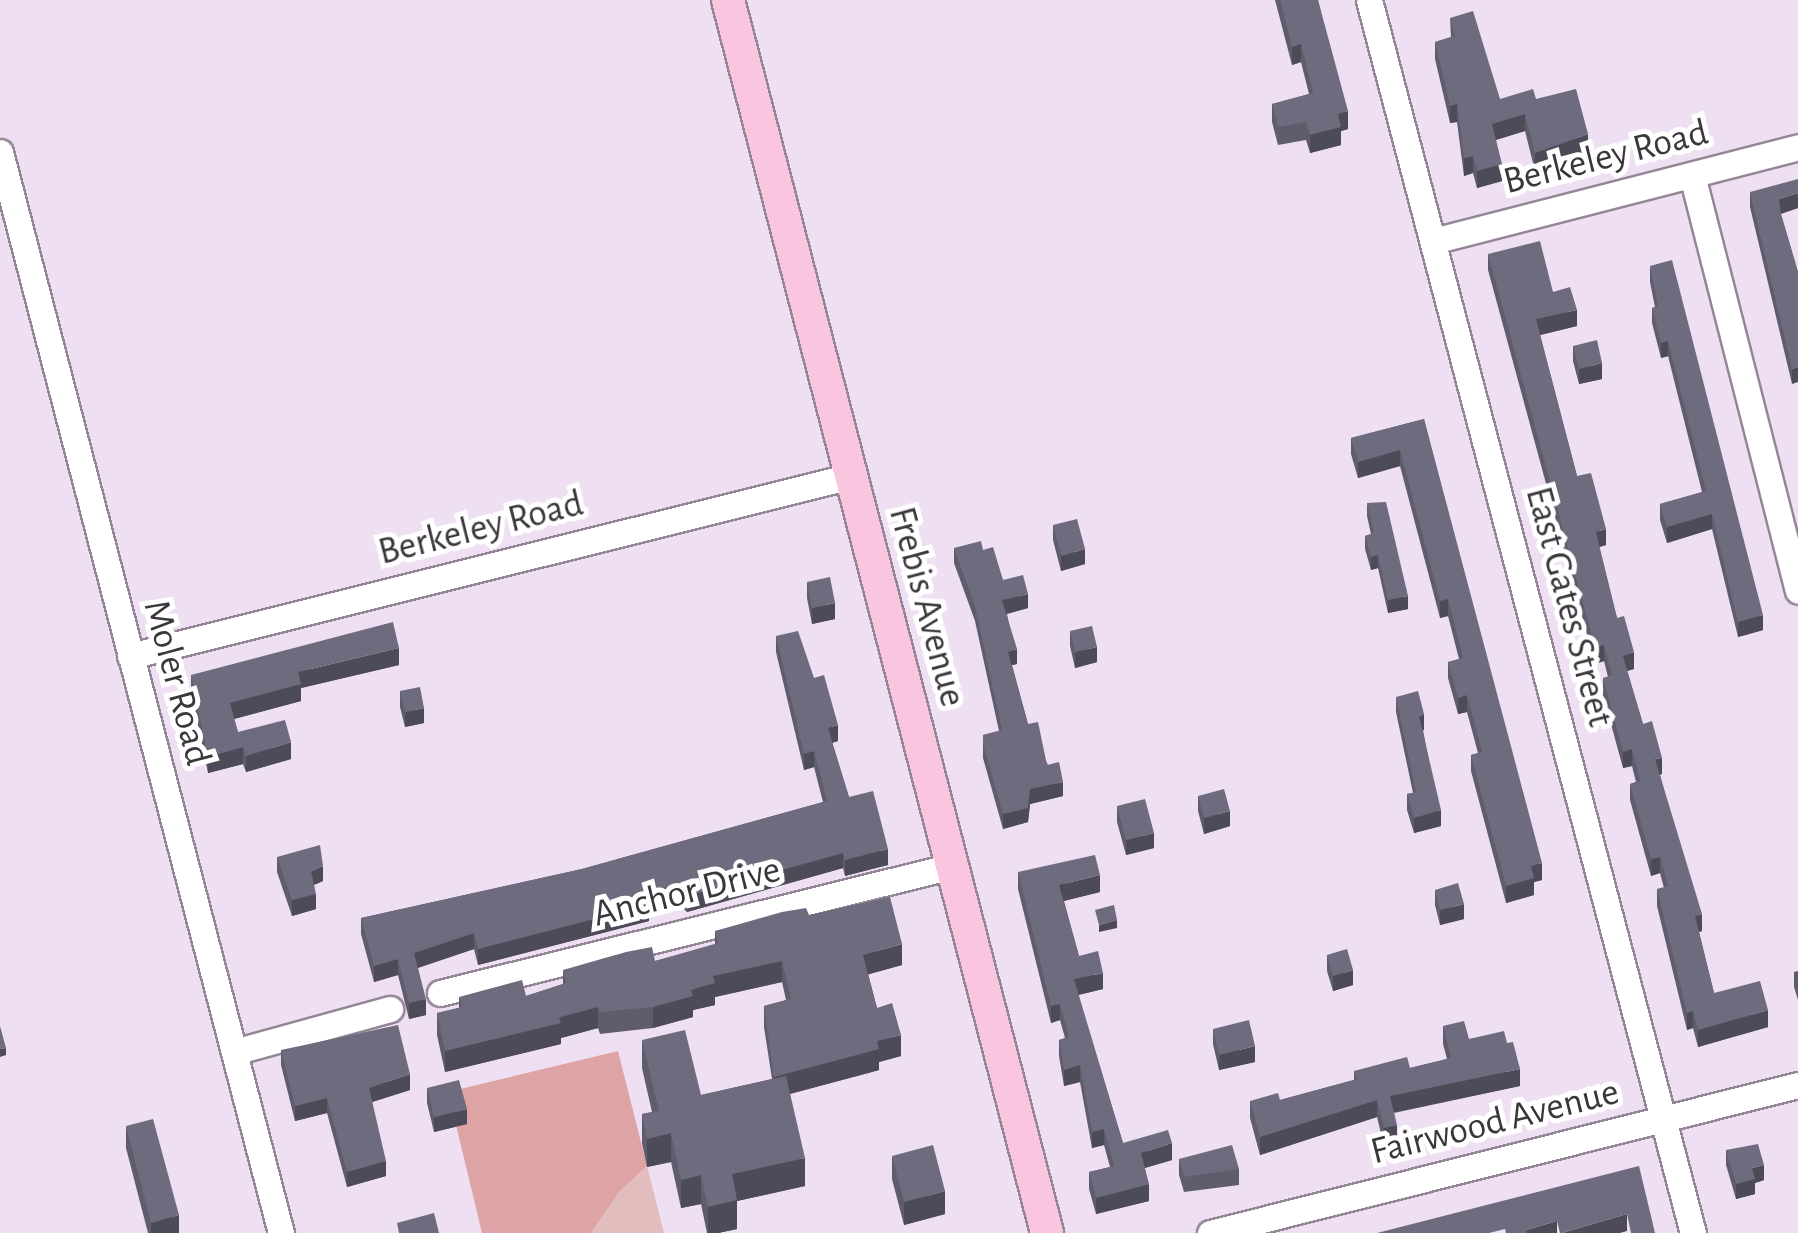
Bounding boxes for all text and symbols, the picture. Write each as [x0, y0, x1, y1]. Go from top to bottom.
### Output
street label: Berkeley Road [1499, 111, 1713, 205]
street label: Berkeley Road [374, 482, 588, 576]
street label: East Gates Street [1514, 482, 1622, 732]
street label: Frebis Avenue [877, 502, 975, 712]
street label: Moler Road [132, 596, 220, 770]
street label: Anchor Drive [589, 848, 785, 938]
street label: Fairwood Avenue [1366, 1070, 1624, 1176]

